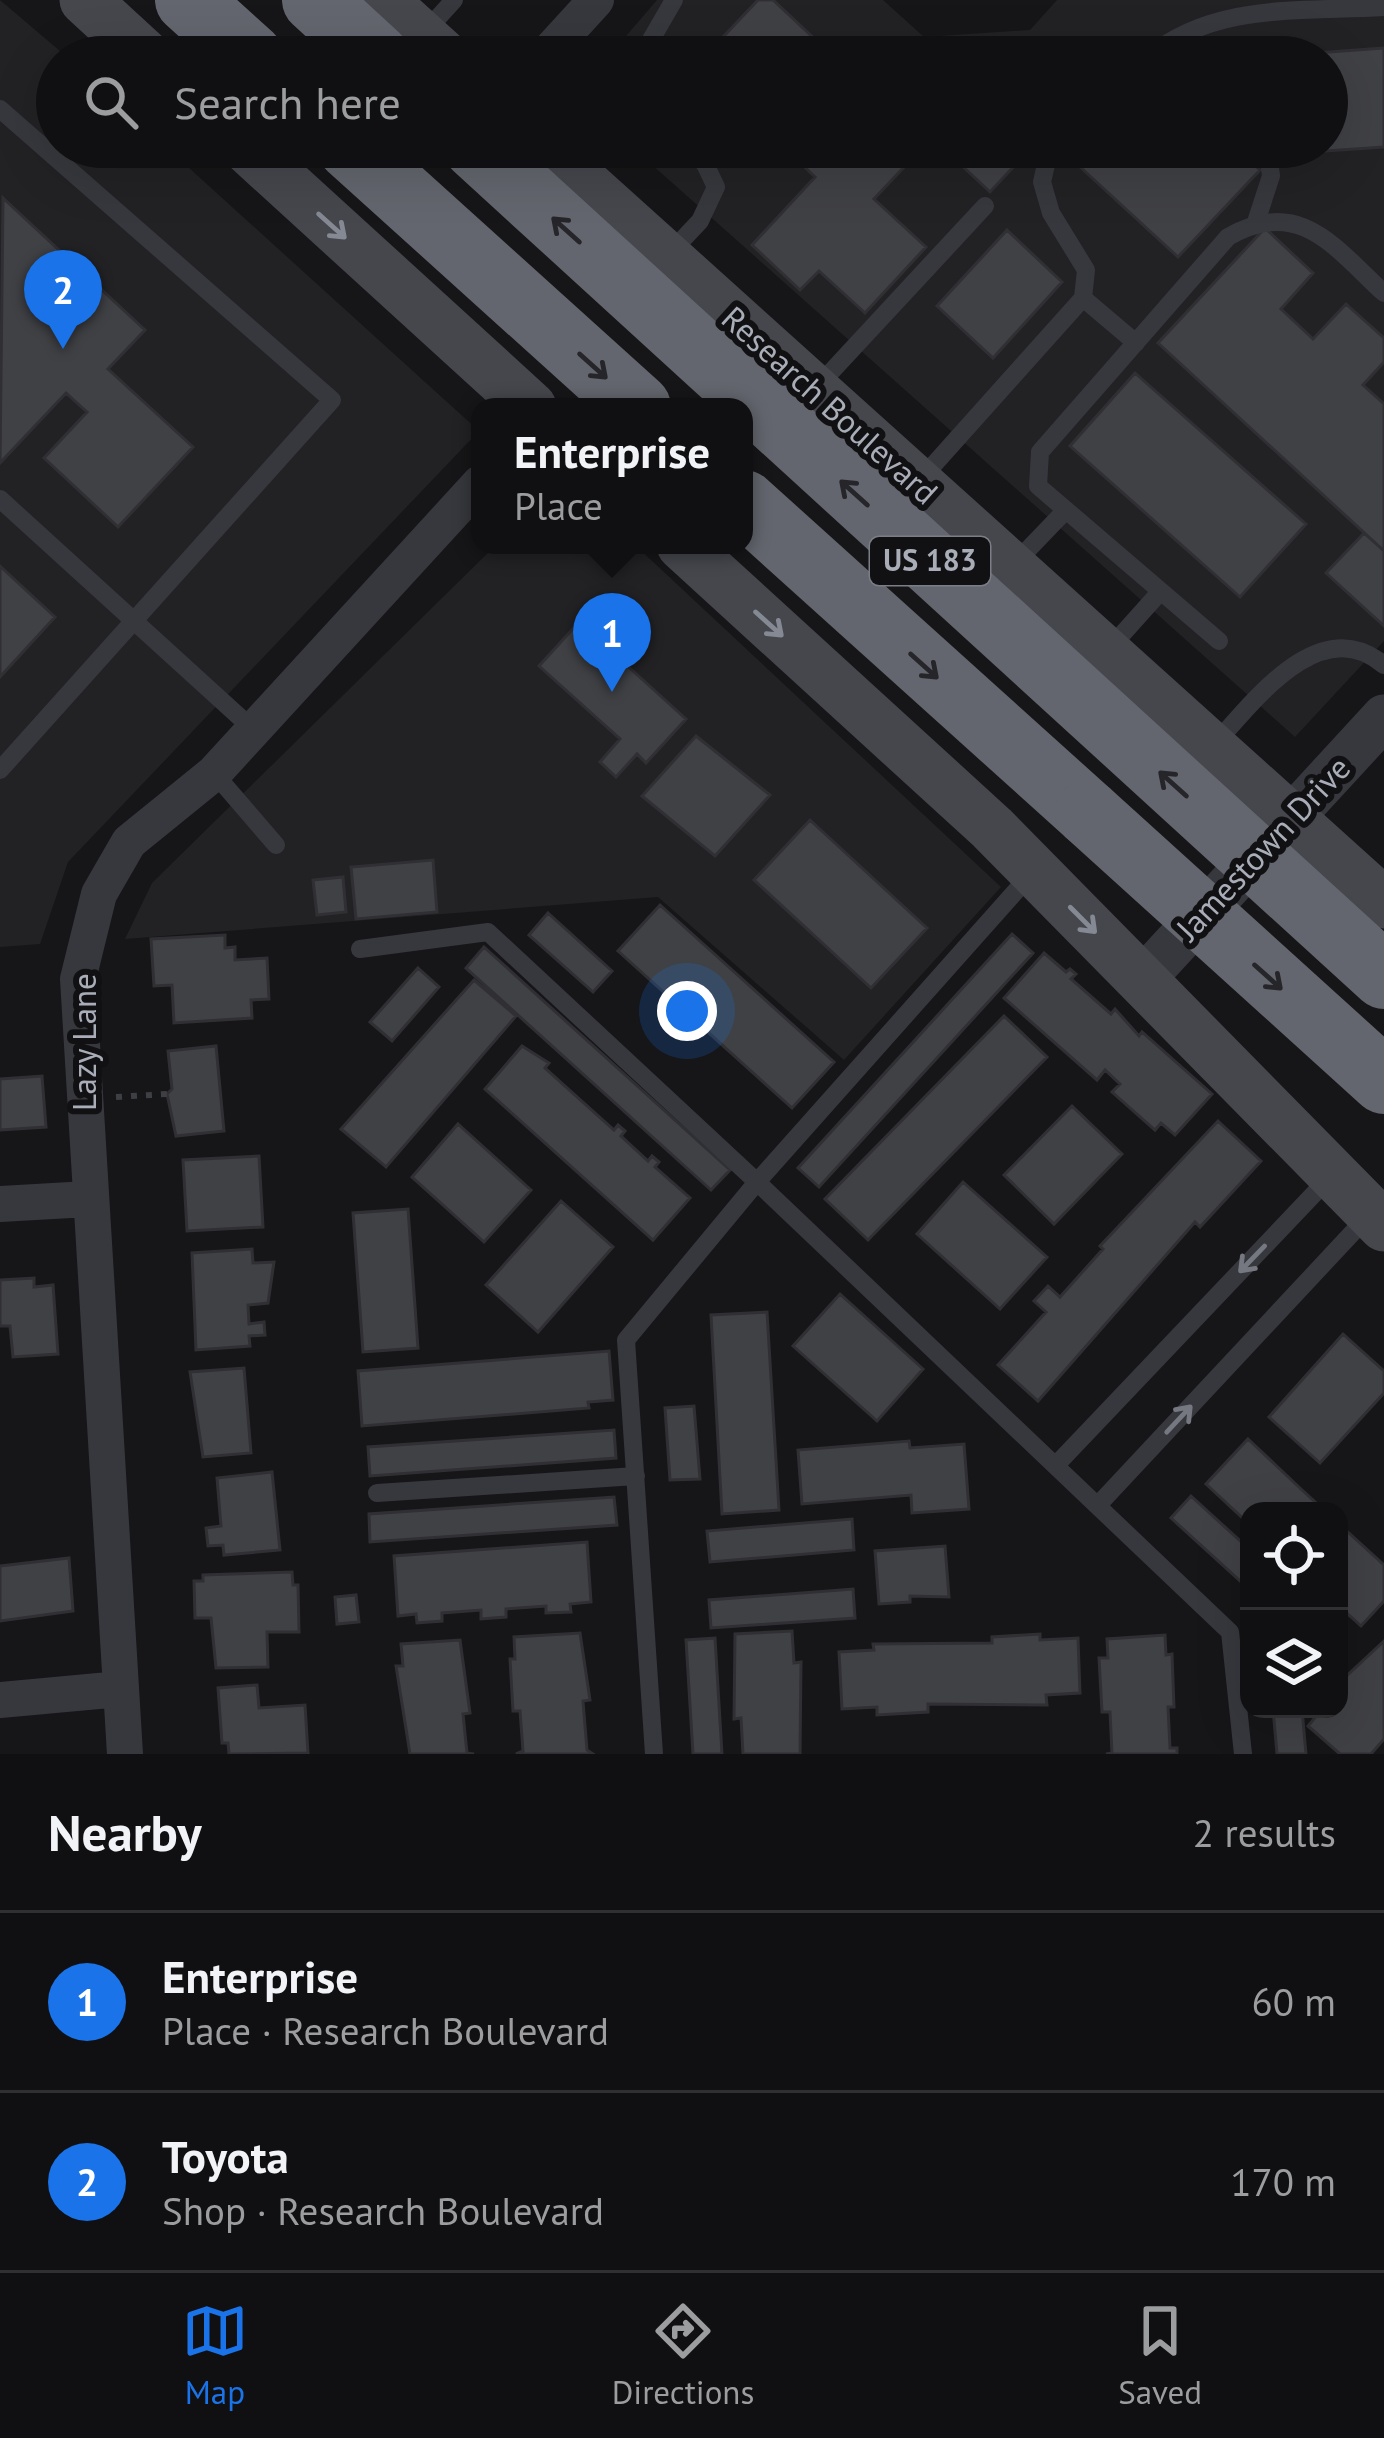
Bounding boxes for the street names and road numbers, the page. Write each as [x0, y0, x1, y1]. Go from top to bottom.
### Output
street label: Research Boulevard [713, 296, 947, 513]
road number: US 183 [870, 537, 990, 585]
street label: Jamestown Drive [1165, 746, 1359, 950]
street label: Lazy Lane [62, 973, 105, 1111]

